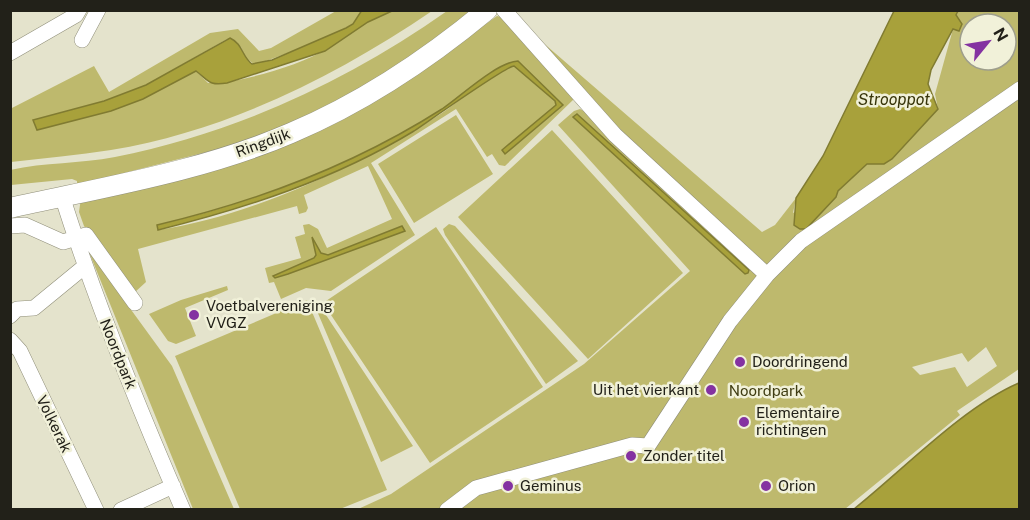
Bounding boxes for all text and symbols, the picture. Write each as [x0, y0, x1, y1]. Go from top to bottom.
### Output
north arrow [958, 12, 1018, 72]
text: N [989, 25, 1012, 45]
water label: Strooppot [858, 90, 930, 109]
street label: Ringdijk [233, 125, 292, 160]
place label: Voetbalvereniging VVGZ [206, 297, 333, 331]
marker: Voetbalvereniging VVGZ [187, 308, 201, 322]
street label: Noordpark [97, 316, 140, 391]
place label: Doordringend [752, 353, 848, 370]
marker: Doordringend [733, 355, 747, 369]
place label: Uit het vierkant [593, 381, 699, 398]
park label: Noordpark [729, 382, 803, 399]
marker: Uit het vierkant [704, 383, 718, 397]
street label: Volkerak [33, 393, 76, 455]
place label: Elementaire richtingen [756, 404, 840, 438]
marker: Elementaire richtingen [737, 415, 751, 429]
place label: Zonder titel [643, 447, 725, 464]
marker: Zonder titel [624, 449, 638, 463]
place label: Geminus [520, 477, 581, 494]
place label: Orion [778, 477, 816, 494]
marker: Geminus [501, 479, 515, 493]
marker: Orion [759, 479, 773, 493]

